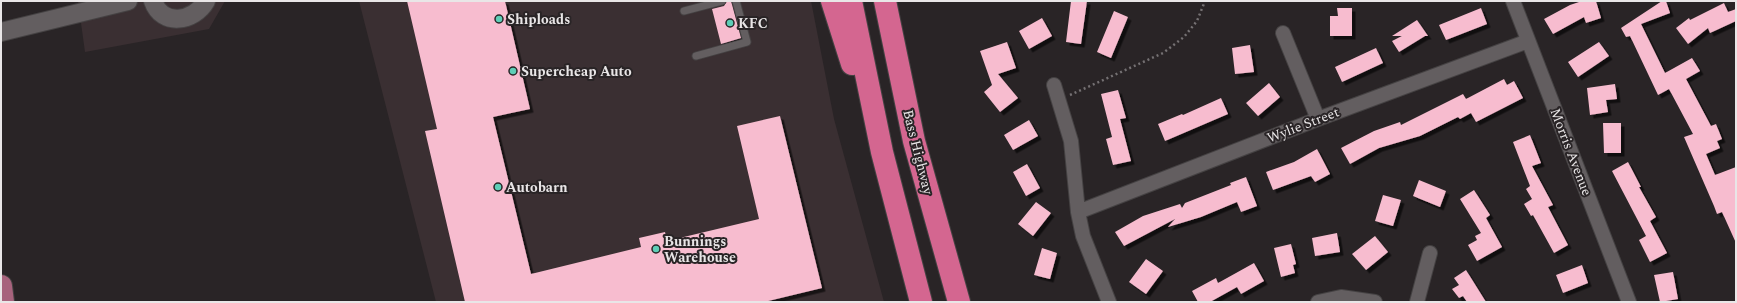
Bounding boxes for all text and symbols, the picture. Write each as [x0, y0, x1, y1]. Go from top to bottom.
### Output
place label: Shiploads [507, 9, 570, 30]
place label: KFC [738, 13, 768, 34]
marker: Shiploads [494, 14, 504, 24]
marker: KFC [725, 18, 735, 28]
place label: Supercheap Auto [521, 61, 632, 82]
marker: Supercheap Auto [508, 66, 518, 76]
street label: Wylie Street [1264, 102, 1342, 148]
street label: Morris Avenue [1545, 105, 1597, 199]
street label: Bass Highway [897, 107, 939, 198]
place label: Autobarn [506, 177, 568, 198]
marker: Autobarn [493, 182, 503, 192]
place label: Bunnings Warehouse [664, 231, 736, 268]
marker: Bunnings Warehouse [651, 244, 661, 254]

